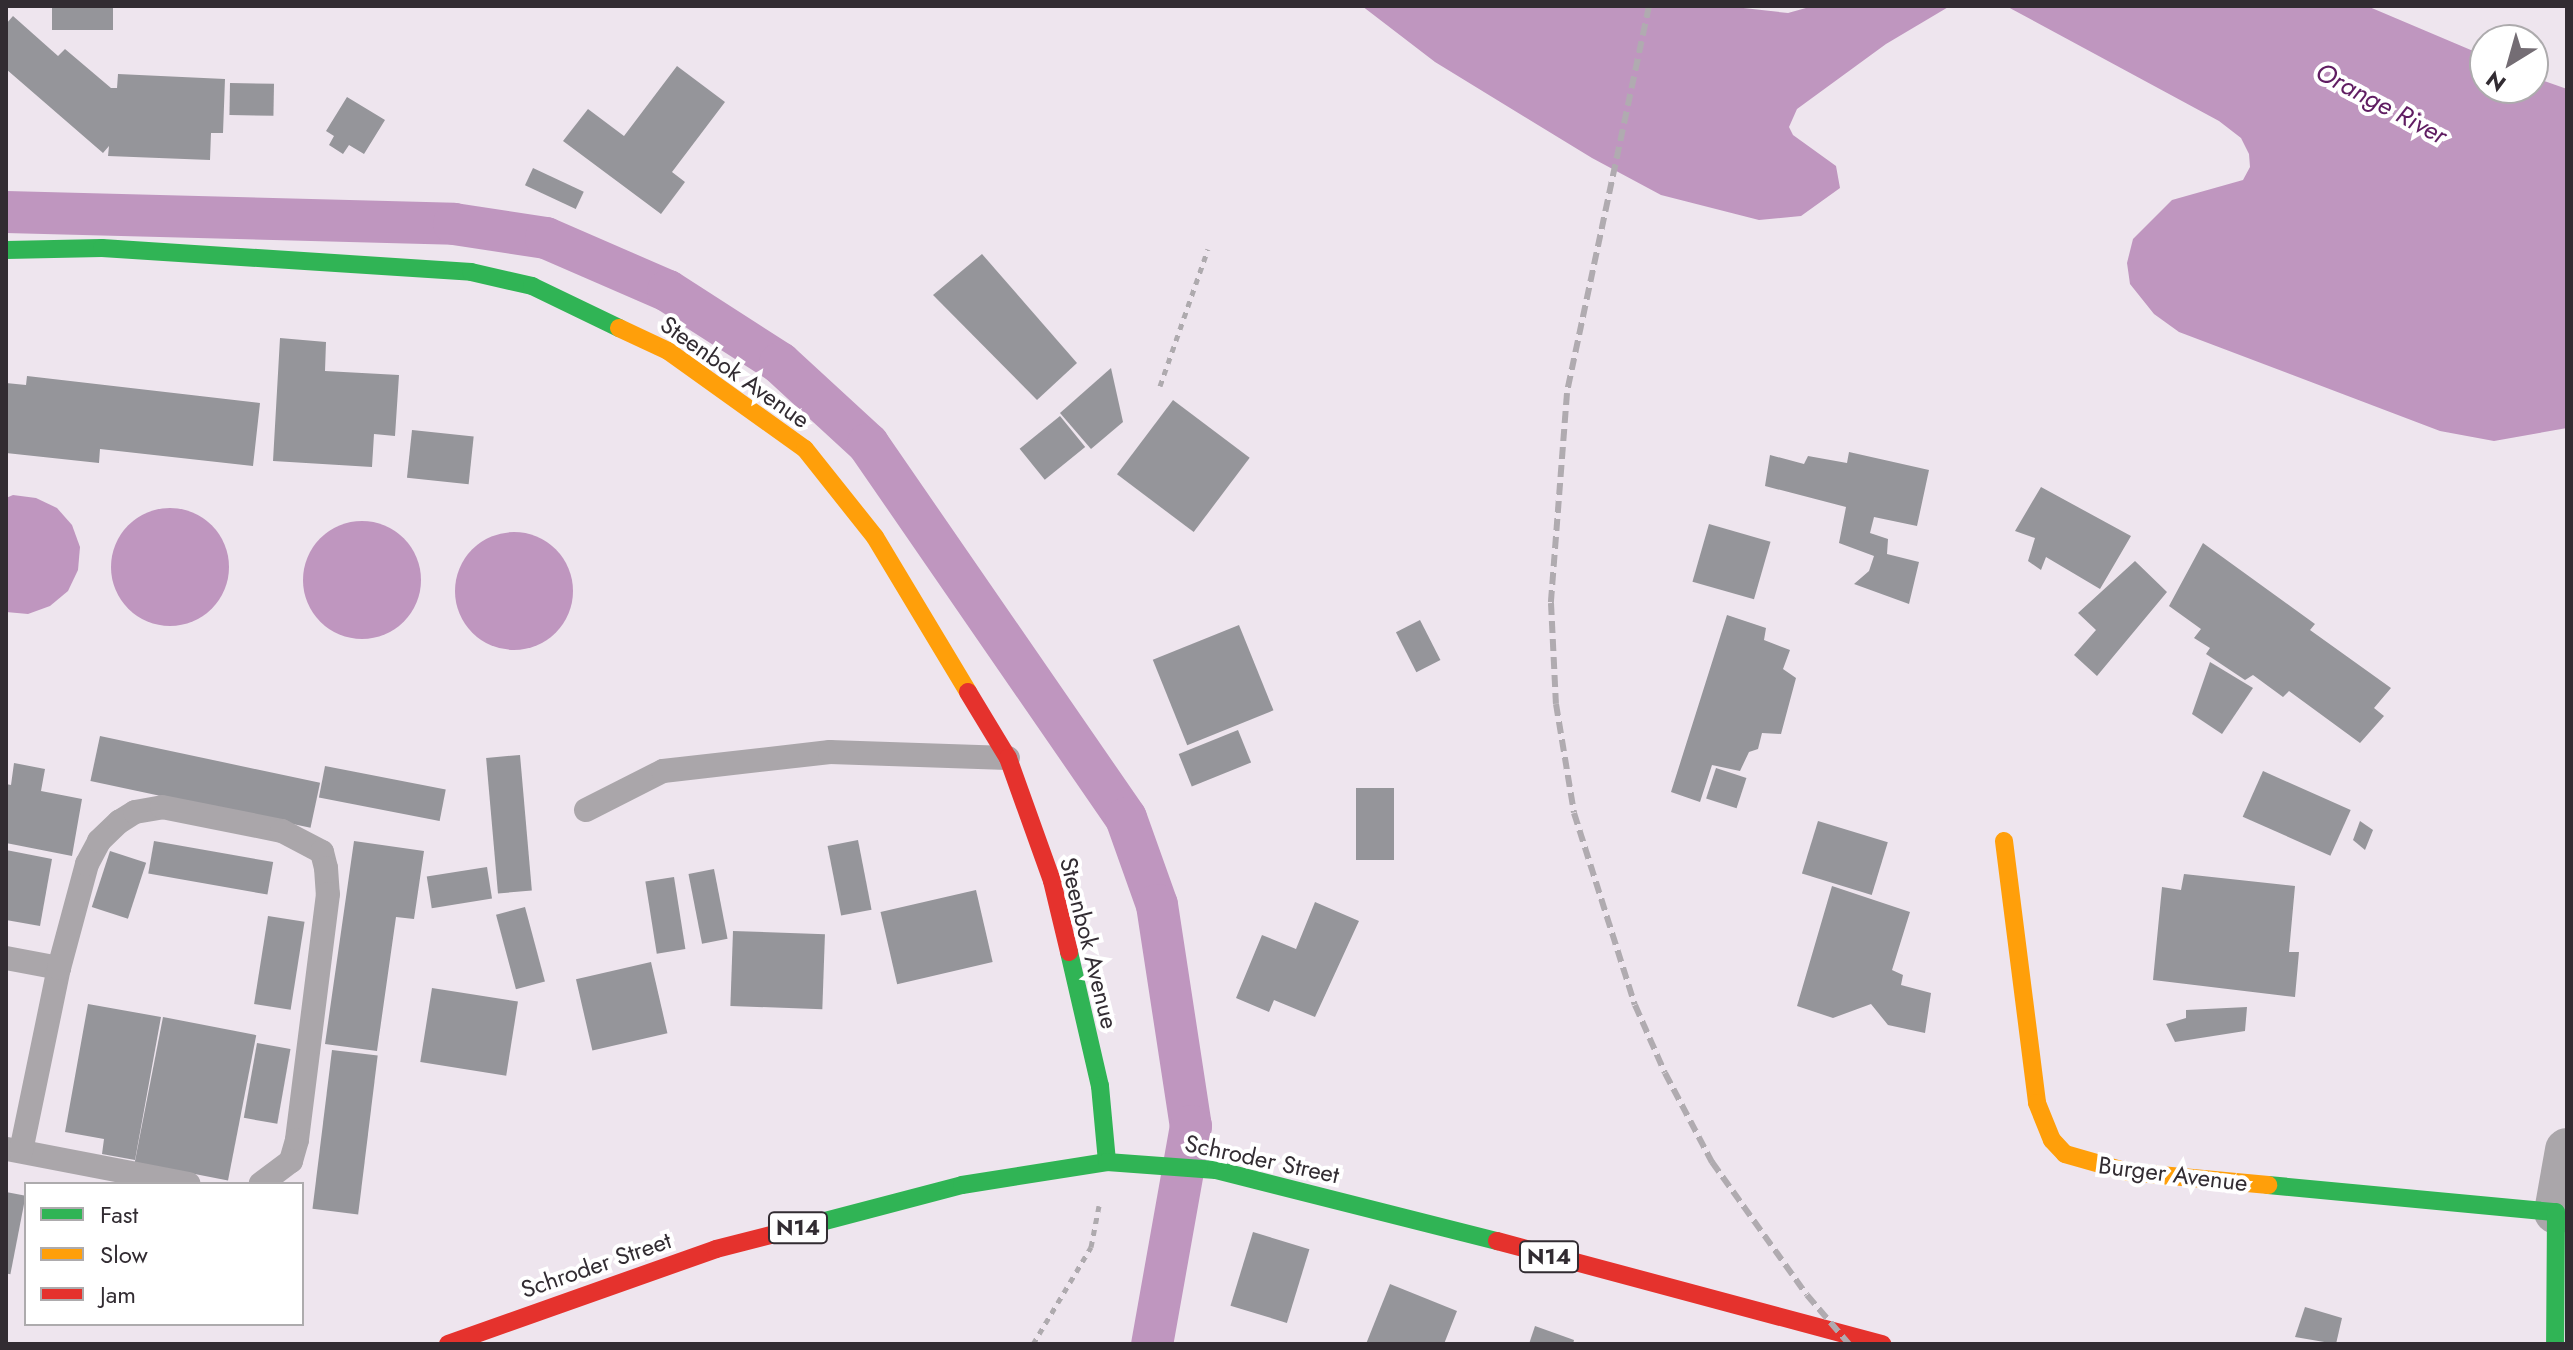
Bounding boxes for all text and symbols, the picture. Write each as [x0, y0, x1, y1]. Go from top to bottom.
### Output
north arrow [2469, 24, 2549, 104]
water label: Orange River [2310, 56, 2452, 152]
text: N [2479, 64, 2512, 100]
street label: Steenbok Avenue [655, 310, 815, 434]
street label: Steenbok Avenue [1054, 854, 1124, 1032]
street label: Schroder Street [1182, 1129, 1342, 1189]
street label: Burger Avenue [2097, 1151, 2249, 1197]
legend [24, 1182, 304, 1326]
text: Fast [100, 1197, 138, 1232]
road number: N14 [766, 1210, 830, 1246]
street label: Schroder Street [517, 1226, 675, 1304]
text: Slow [100, 1237, 148, 1272]
road number: N14 [1517, 1239, 1581, 1275]
text: Jam [100, 1277, 136, 1312]

